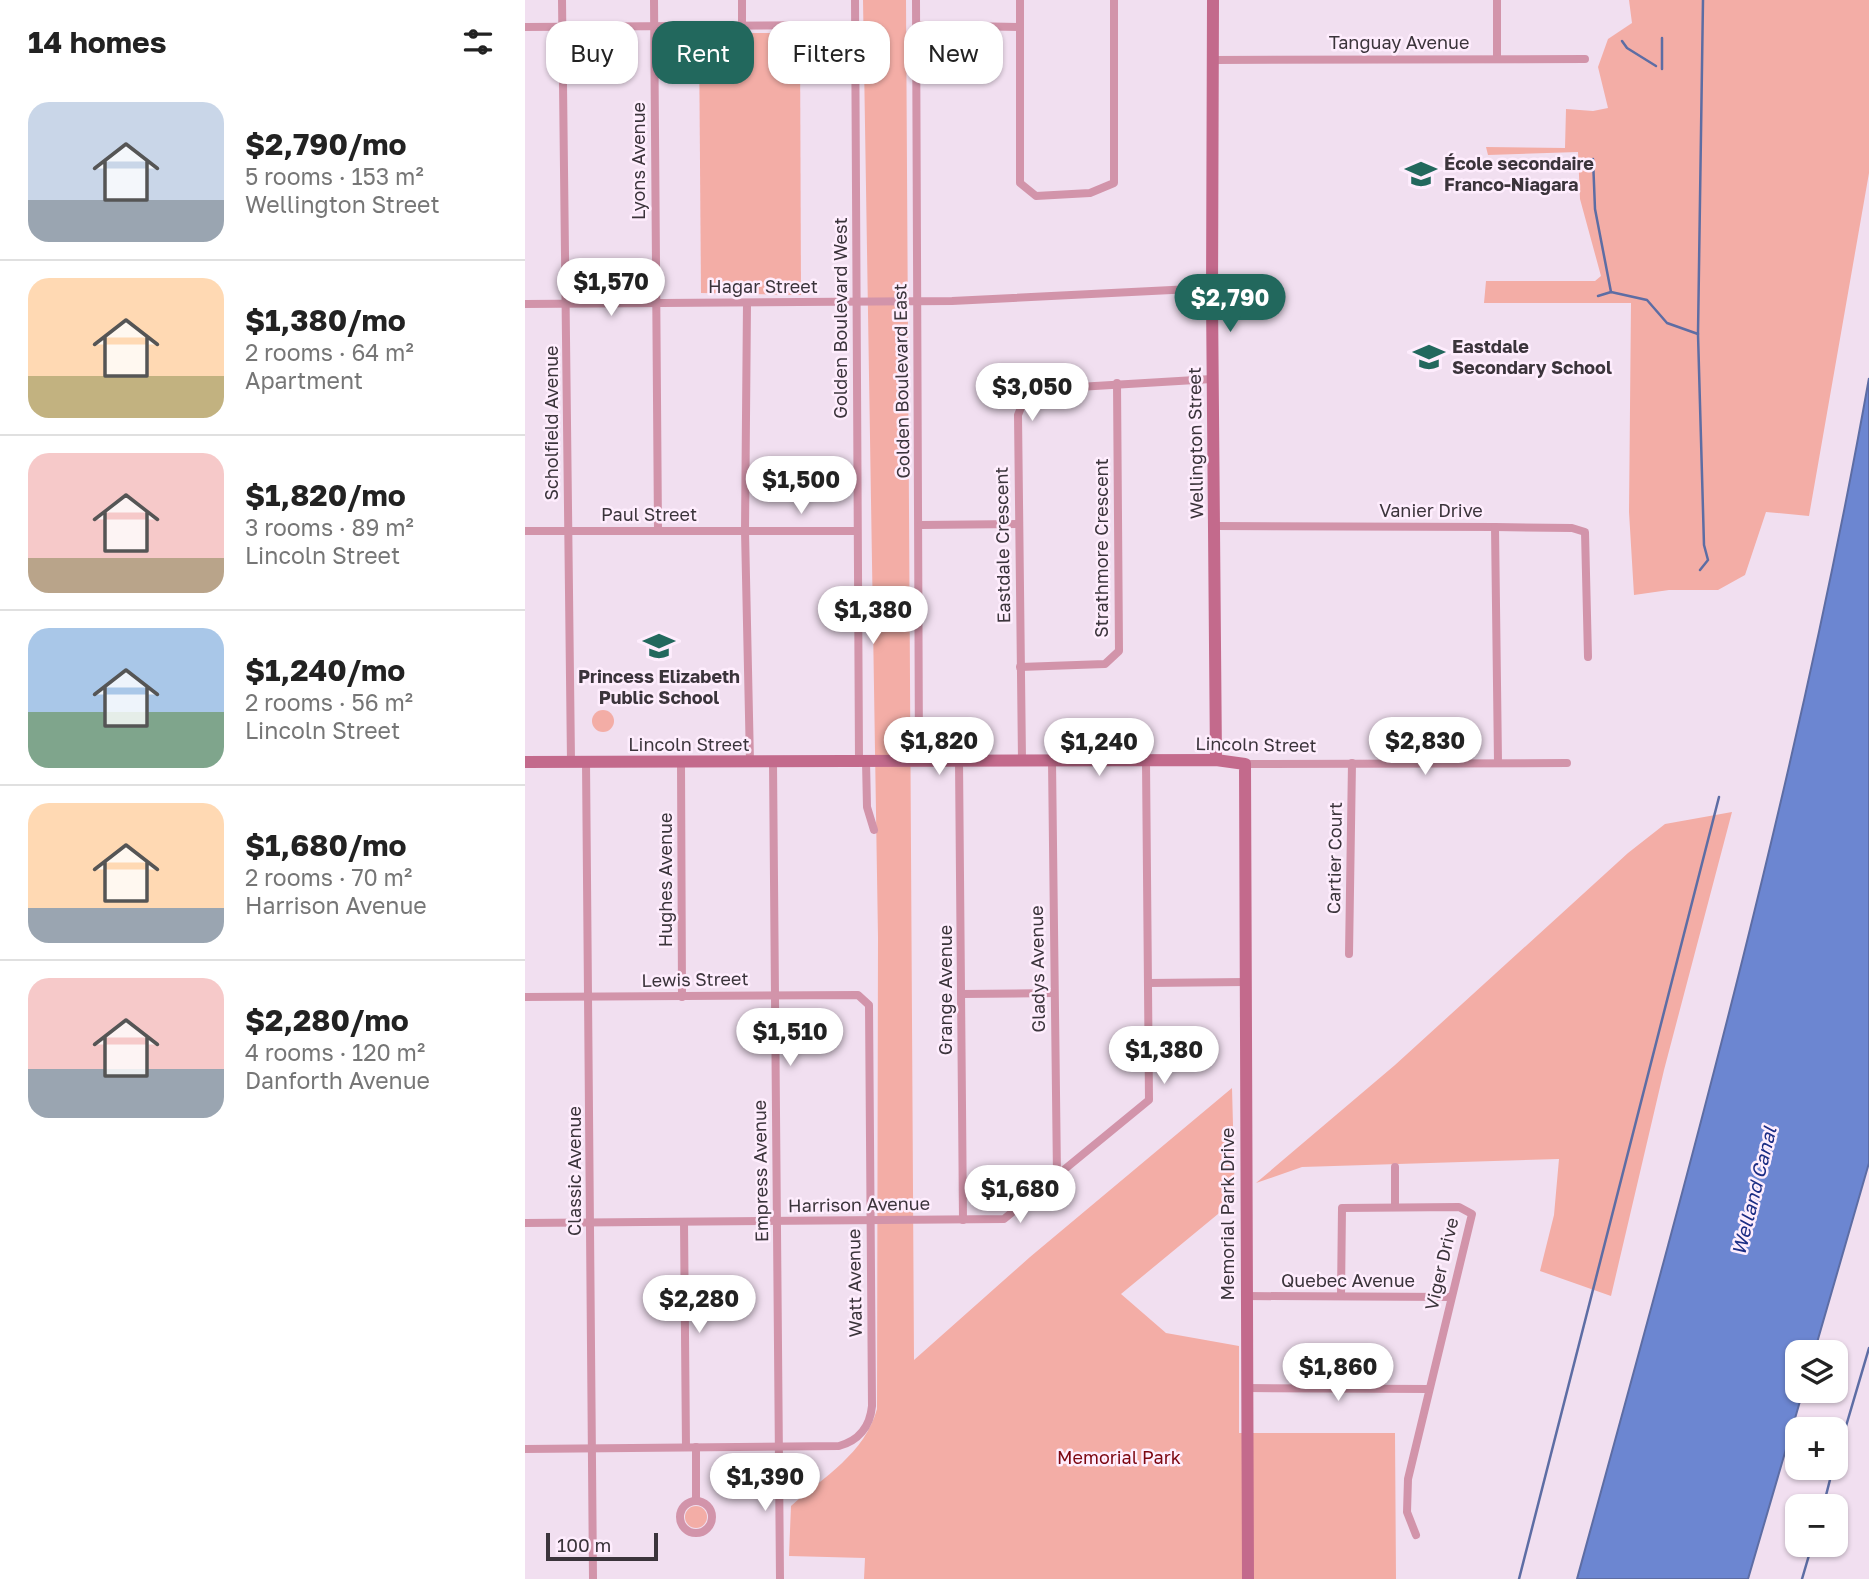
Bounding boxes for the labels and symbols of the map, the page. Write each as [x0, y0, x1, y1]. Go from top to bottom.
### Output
street label: Tanguay Avenue [1329, 31, 1469, 53]
street label: Lyons Avenue [627, 102, 649, 220]
place label: École secondaire Franco-Niagara [1444, 152, 1594, 195]
school or university icon: École secondaire Franco-Niagara [1404, 157, 1438, 191]
street label: Golden Boulevard West [829, 217, 851, 419]
pin: $1,570 [554, 258, 668, 318]
pin: $2,790 [1173, 274, 1287, 334]
street label: Hagar Street [708, 275, 818, 297]
street label: Golden Boulevard East [888, 283, 914, 479]
place label: Eastdale Secondary School [1452, 335, 1612, 378]
school or university icon: Eastdale Secondary School [1412, 340, 1446, 374]
street label: Scholfield Avenue [540, 345, 562, 501]
pin: $3,050 [975, 364, 1089, 423]
street label: Wellington Street [1183, 367, 1207, 519]
pin: $1,500 [744, 456, 858, 516]
street label: Strathmore Crescent [1090, 458, 1112, 638]
street label: Eastdale Crescent [990, 466, 1014, 624]
street label: Vanier Drive [1379, 499, 1483, 521]
street label: Paul Street [601, 503, 697, 525]
pin: $1,380 [816, 586, 930, 646]
school or university icon: Princess Elizabeth Public School [642, 629, 676, 663]
place label: Princess Elizabeth Public School [578, 665, 740, 708]
pin: $1,820 [882, 718, 996, 777]
pin: $1,240 [1042, 718, 1156, 778]
pin: $2,830 [1368, 718, 1482, 777]
street label: Lincoln Street [1195, 732, 1317, 756]
street label: Lincoln Street [628, 733, 750, 755]
street label: Cartier Court [1322, 802, 1346, 914]
street label: Hughes Avenue [654, 813, 676, 947]
street label: Gladys Avenue [1025, 905, 1049, 1033]
street label: Grange Avenue [934, 925, 956, 1055]
street label: Lewis Street [641, 967, 749, 991]
pin: $1,510 [733, 1009, 847, 1068]
pin: $1,380 [1107, 1026, 1221, 1086]
street label: Empress Avenue [748, 1100, 772, 1242]
street label: Classic Avenue [563, 1106, 585, 1236]
water label: Welland Canal [1726, 1123, 1781, 1258]
street label: Memorial Park Drive [1216, 1128, 1238, 1301]
pin: $1,680 [963, 1166, 1077, 1225]
street label: Harrison Avenue [788, 1192, 930, 1216]
street label: Viger Drive [1420, 1215, 1462, 1312]
street label: Watt Avenue [842, 1228, 866, 1338]
street label: Quebec Avenue [1281, 1269, 1415, 1291]
pin: $2,280 [642, 1276, 756, 1335]
pin: $1,860 [1281, 1344, 1395, 1403]
park label: Memorial Park [1057, 1446, 1181, 1468]
pin: $1,390 [708, 1454, 822, 1513]
scale bar [546, 1530, 658, 1562]

